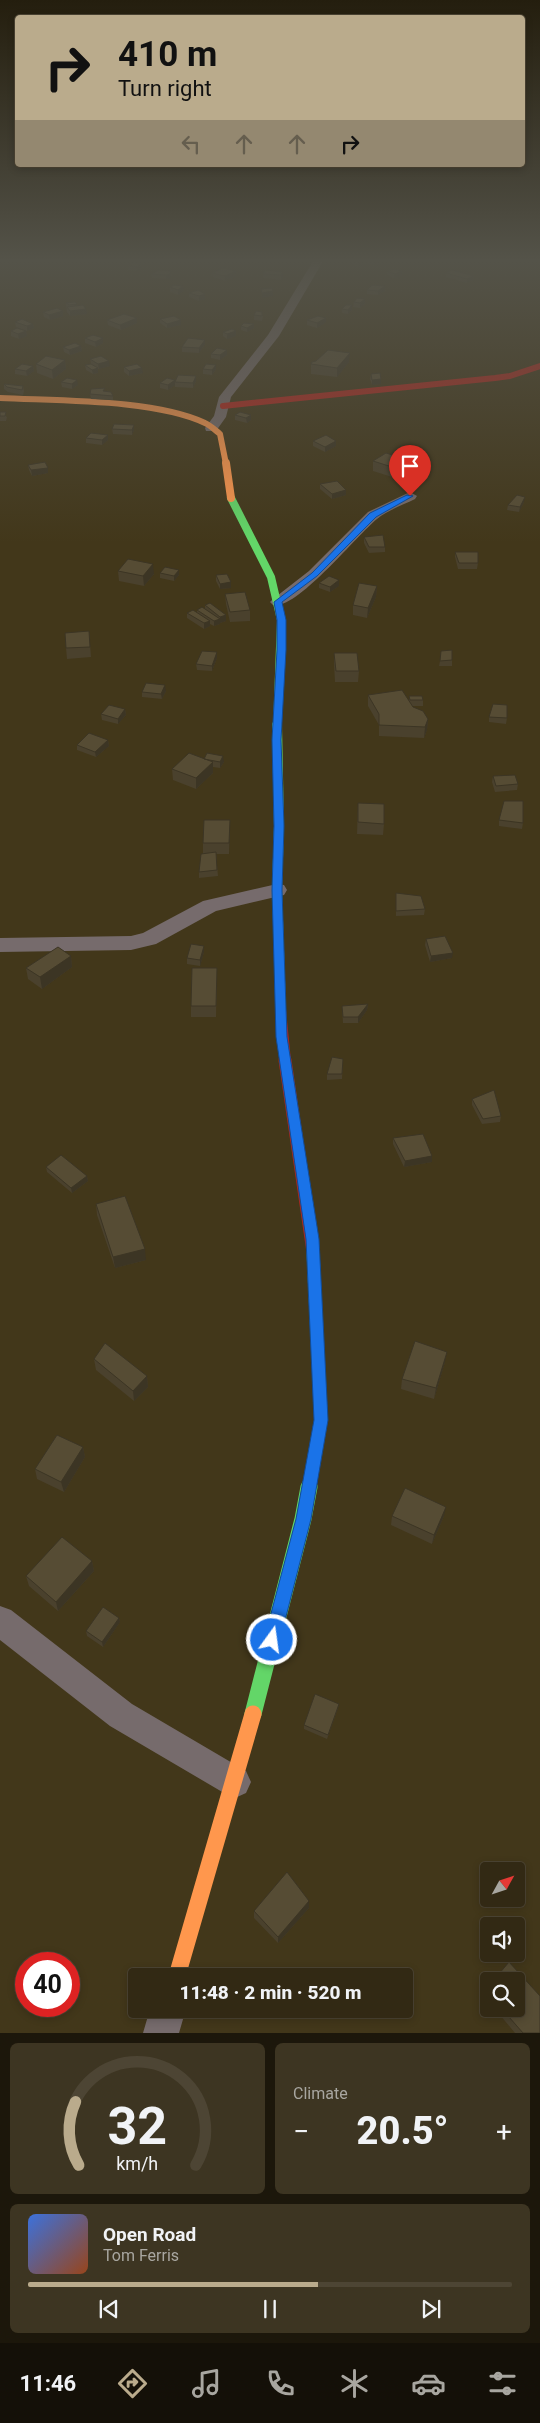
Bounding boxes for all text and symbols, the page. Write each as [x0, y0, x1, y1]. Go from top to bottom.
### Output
text: 410 m [118, 34, 217, 75]
icon: right [35, 35, 100, 100]
text: Turn right [118, 76, 212, 101]
icon: left [177, 130, 205, 158]
icon: ahead [230, 130, 258, 158]
icon: ahead [283, 130, 311, 158]
icon: right [336, 130, 364, 158]
pin [389, 445, 431, 496]
icon: arrive [396, 452, 424, 480]
position arrow [245, 1613, 297, 1665]
north arrow [480, 1862, 525, 1908]
map controls [480, 1862, 525, 2017]
button: sound [480, 1917, 525, 1962]
speed limit sign: 40 [15, 1952, 80, 2017]
button: search [480, 1972, 525, 2017]
text: 11:48 · 2 min · 520 m [179, 1981, 362, 2004]
text: Climate [293, 2084, 348, 2103]
text: 32 [108, 2096, 167, 2157]
text: 20.5° [357, 2109, 449, 2153]
text: − [293, 2115, 309, 2148]
text: + [496, 2115, 512, 2148]
text: km/h [117, 2153, 158, 2174]
text: Open Road [103, 2223, 196, 2246]
text: Tom Ferris [103, 2246, 179, 2265]
icon: previous [95, 2295, 123, 2323]
icon: pause [256, 2295, 284, 2323]
icon: next [417, 2295, 445, 2323]
icon: directions [115, 2366, 150, 2401]
icon: music [189, 2366, 224, 2401]
icon: phone [263, 2366, 298, 2401]
icon: climate [337, 2366, 372, 2401]
icon: car [411, 2366, 446, 2401]
icon: filters [485, 2366, 520, 2401]
text: 11:46 [20, 2371, 76, 2396]

